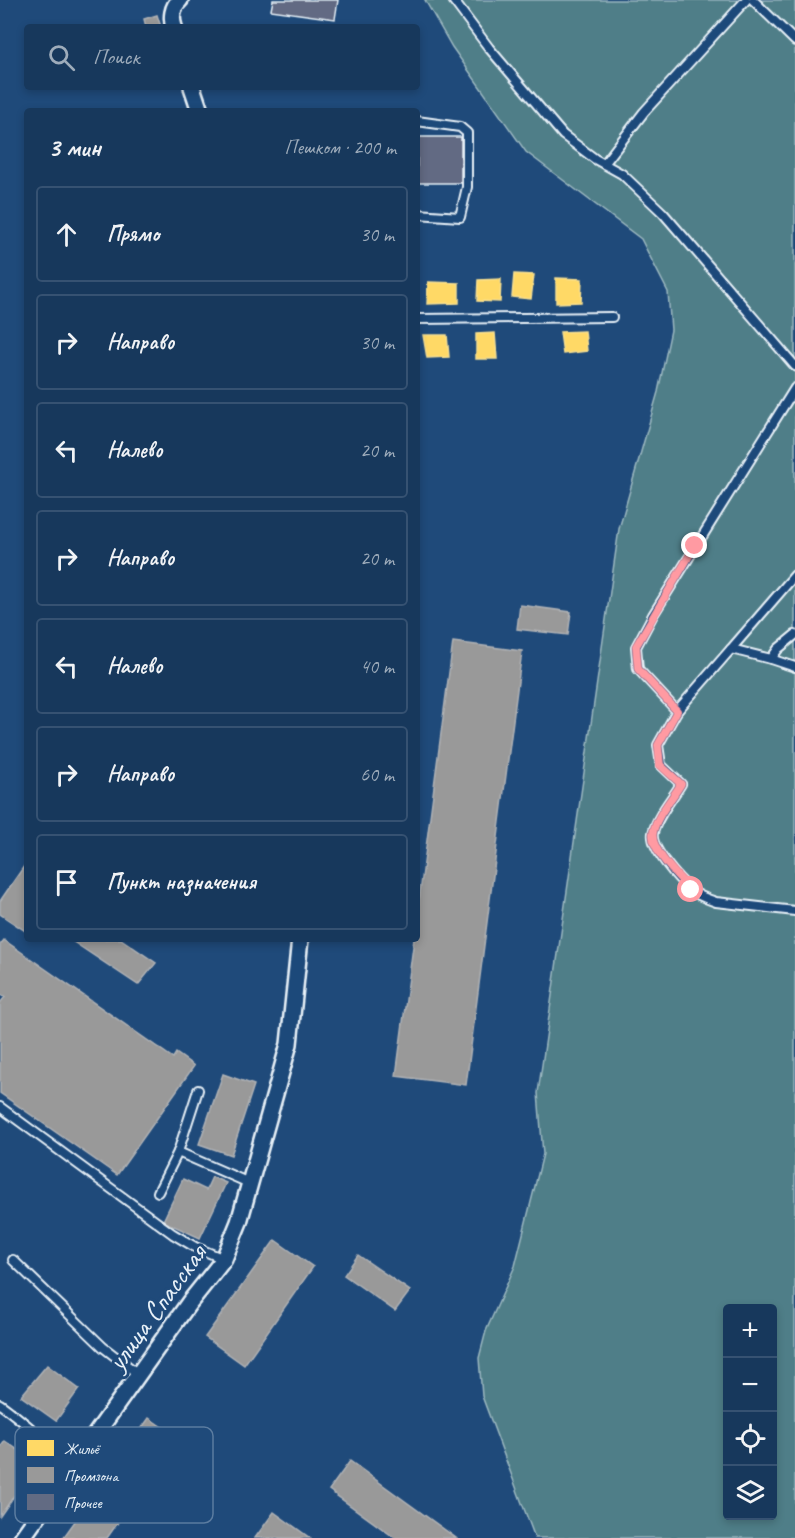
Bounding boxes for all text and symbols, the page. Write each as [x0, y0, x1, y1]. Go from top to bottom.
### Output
search box [24, 24, 420, 90]
icon: search [45, 41, 78, 74]
text: Поиск [93, 43, 139, 71]
text: 3 мин [48, 131, 101, 164]
text: Пешком · 200 m [284, 135, 396, 160]
icon: ahead [50, 218, 83, 251]
text: Прямо [107, 220, 159, 248]
text: 30 m [360, 222, 394, 247]
icon: right [50, 326, 83, 359]
text: Направо [107, 328, 174, 356]
text: 30 m [360, 330, 394, 355]
icon: left [50, 434, 83, 467]
text: Налево [107, 436, 163, 464]
text: 20 m [360, 438, 394, 463]
route end [681, 532, 707, 558]
icon: right [50, 542, 83, 575]
text: Направо [107, 544, 174, 572]
text: 20 m [360, 546, 394, 571]
icon: left [50, 650, 83, 683]
text: Налево [107, 652, 163, 680]
text: 40 m [360, 654, 394, 679]
icon: right [50, 758, 83, 791]
text: Направо [107, 760, 174, 788]
text: 60 m [360, 762, 394, 787]
icon: arrive [50, 866, 83, 899]
text: Пункт назначения [107, 868, 256, 896]
route start [677, 876, 703, 902]
street label: улица Спасская [98, 1235, 215, 1379]
map controls [723, 1304, 777, 1520]
button: + [723, 1304, 777, 1358]
button: − [723, 1358, 777, 1412]
button: locate [723, 1412, 777, 1466]
legend [15, 1427, 213, 1523]
text: Жильё [64, 1439, 102, 1459]
text: Промзона [64, 1466, 119, 1486]
button: layers [723, 1466, 777, 1520]
text: Прочее [64, 1493, 103, 1513]

